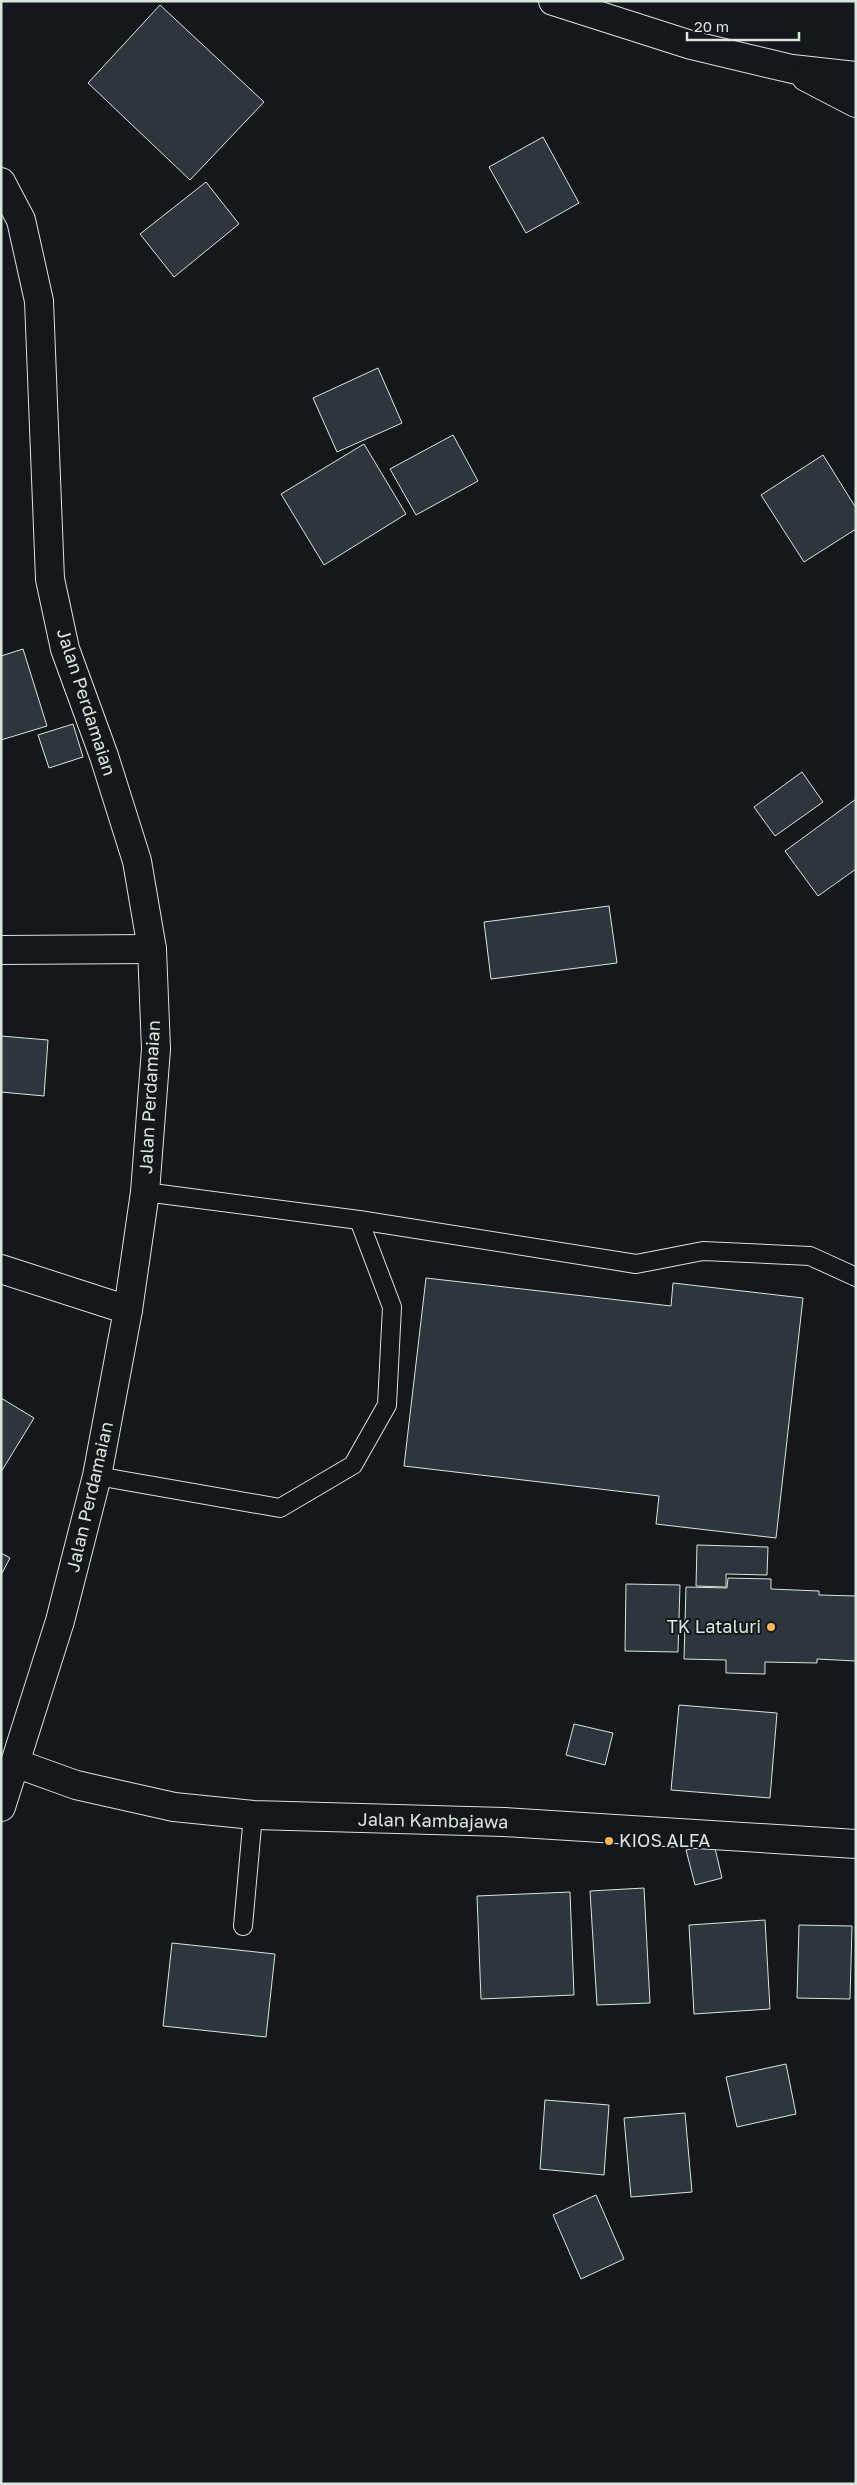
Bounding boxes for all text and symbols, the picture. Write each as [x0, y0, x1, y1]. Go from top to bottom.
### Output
scale bar [687, 10, 800, 42]
text: 20 m [694, 17, 729, 35]
street label: Jalan Perdamaian [53, 625, 121, 778]
street label: Jalan Perdamaian [134, 1020, 164, 1174]
street label: Jalan Perdamaian [61, 1419, 117, 1574]
place label: TK Lataluri [667, 1615, 761, 1637]
marker: TK Lataluri [765, 1621, 777, 1633]
street label: Jalan Kambajawa [358, 1808, 508, 1832]
place label: KIOS ALFA [619, 1829, 710, 1851]
marker: KIOS ALFA [603, 1835, 615, 1847]

